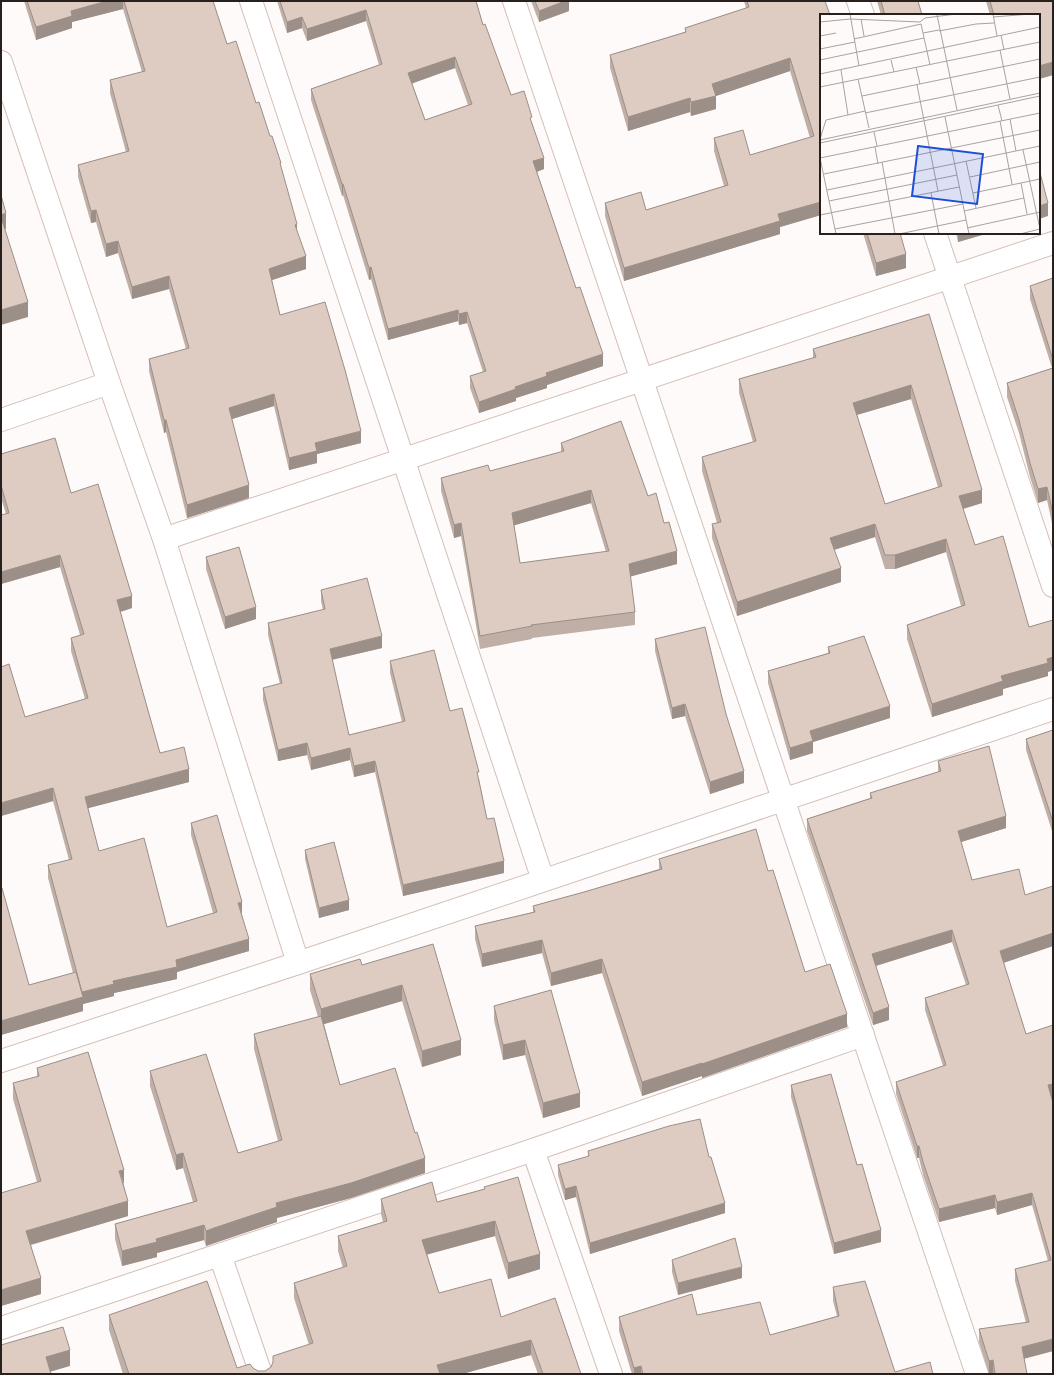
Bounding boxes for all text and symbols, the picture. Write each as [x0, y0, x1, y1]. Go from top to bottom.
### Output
inset map [820, 14, 1040, 234]

